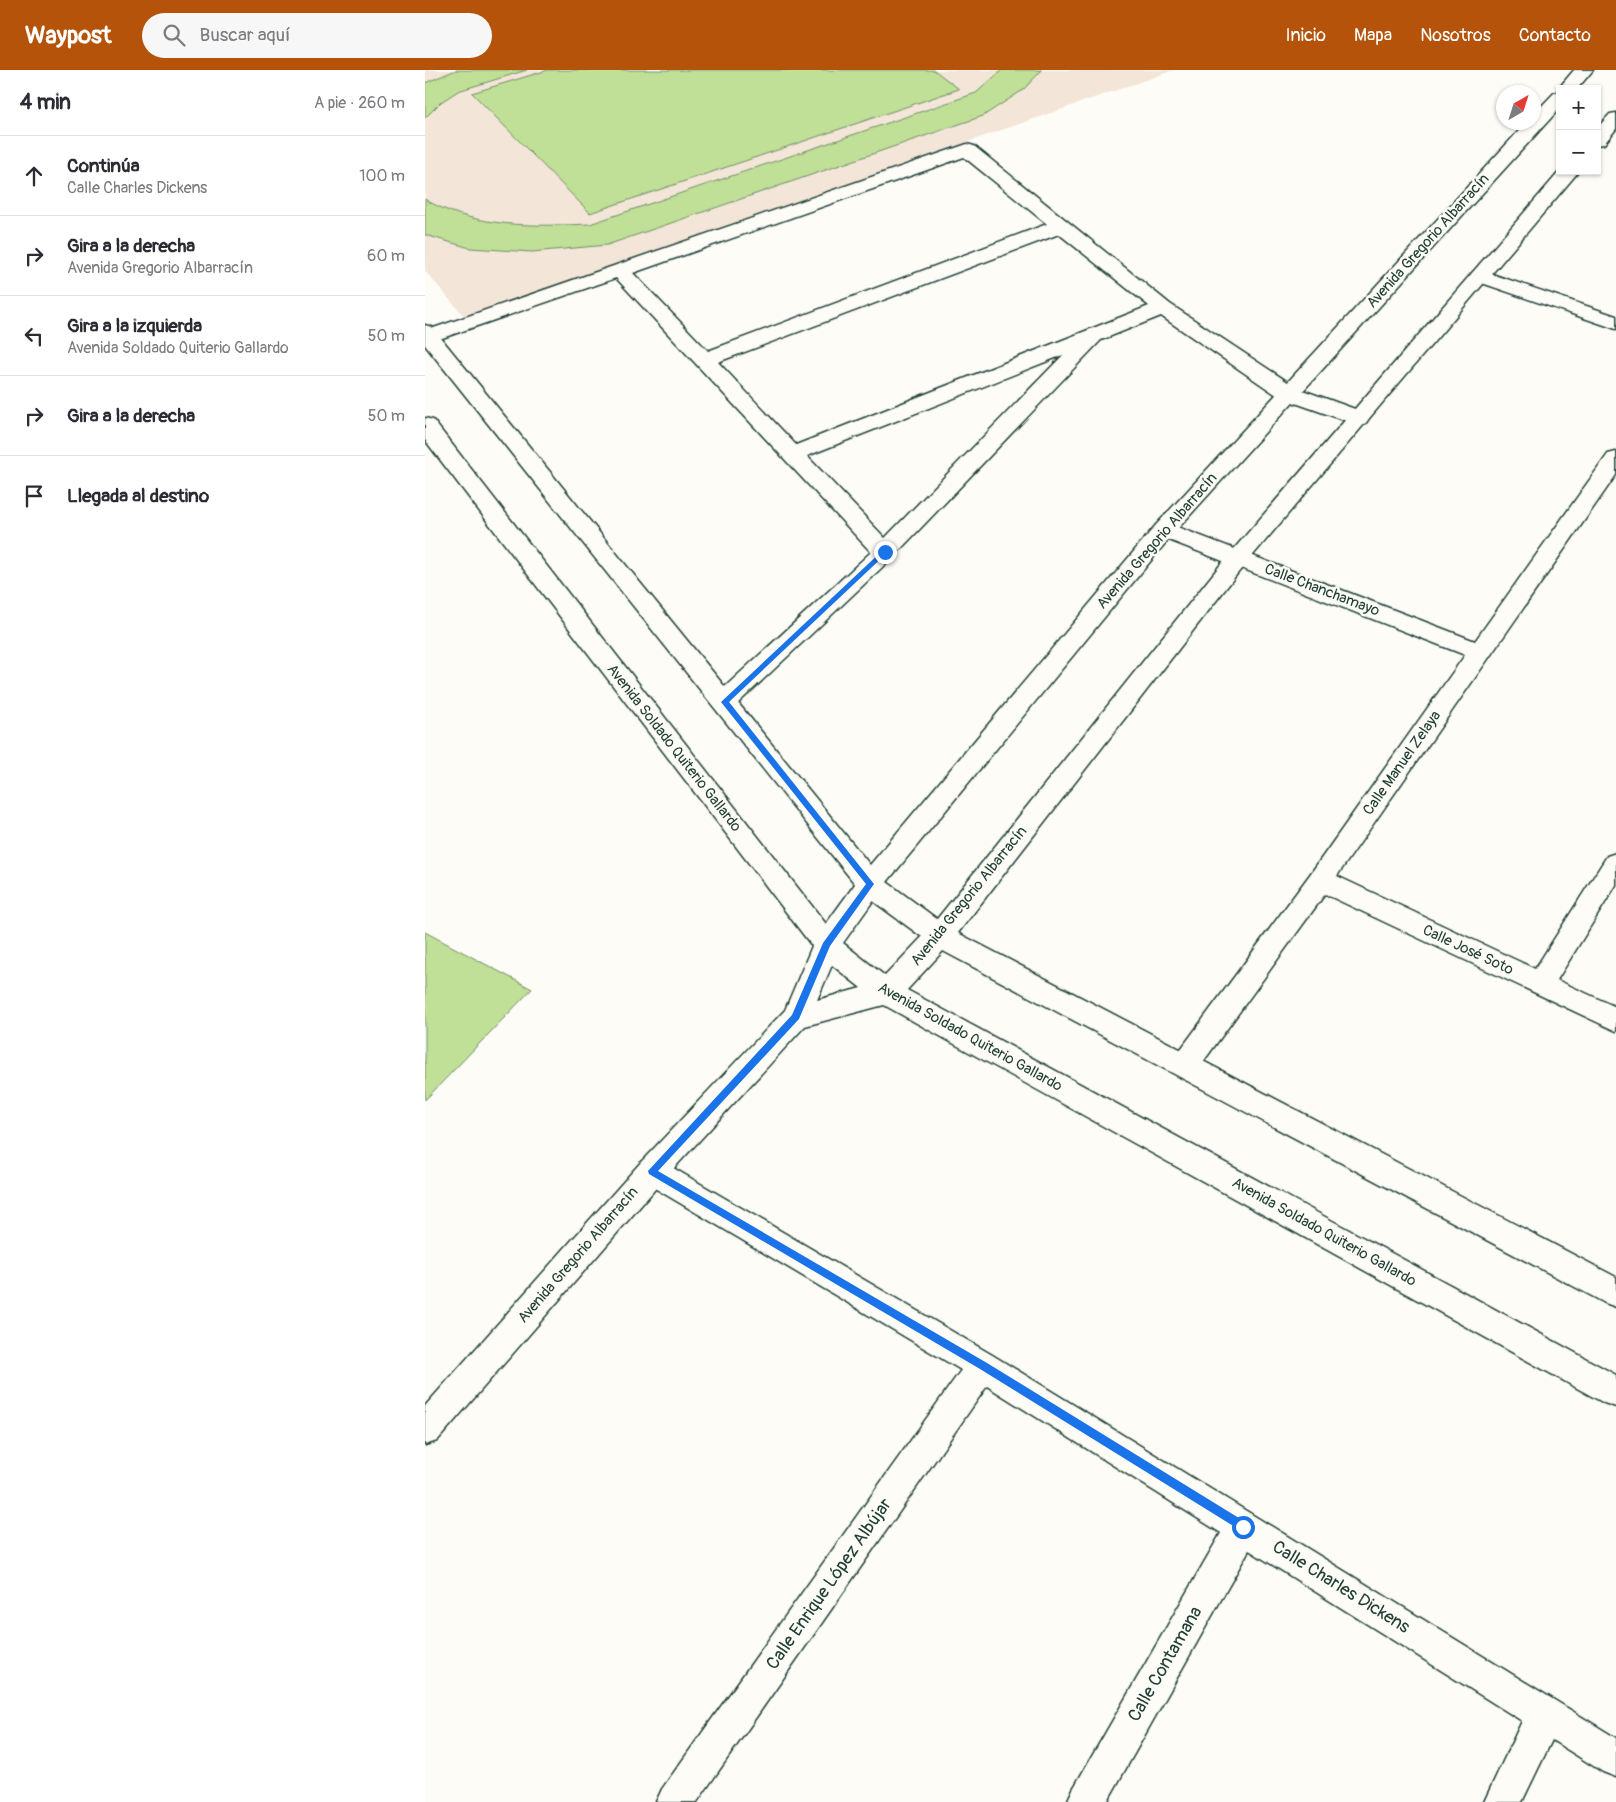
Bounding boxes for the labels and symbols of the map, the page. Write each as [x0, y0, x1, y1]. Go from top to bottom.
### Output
north arrow [1496, 85, 1541, 130]
street label: Avenida Gregorio Albarracín [1363, 170, 1493, 312]
street label: Avenida Gregorio Albarracín [1093, 469, 1221, 613]
route end [874, 541, 897, 564]
street label: Calle Chanchamayo [1262, 559, 1382, 621]
street label: Avenida Soldado Quiterio Gallardo [603, 660, 745, 836]
street label: Calle Manuel Zelaya [1359, 707, 1445, 819]
street label: Avenida Gregorio Albarracín [907, 822, 1031, 970]
street label: Calle José Soto [1420, 921, 1516, 979]
street label: Avenida Soldado Quiterio Gallardo [875, 978, 1065, 1096]
street label: Avenida Soldado Quiterio Gallardo [1229, 1173, 1419, 1291]
street label: Avenida Gregorio Albarracín [514, 1183, 642, 1327]
street label: Calle Enrique López Albújar [761, 1493, 897, 1674]
route start [1232, 1516, 1255, 1539]
street label: Calle Charles Dickens [1268, 1535, 1414, 1639]
street label: Calle Contamana [1123, 1602, 1207, 1726]

